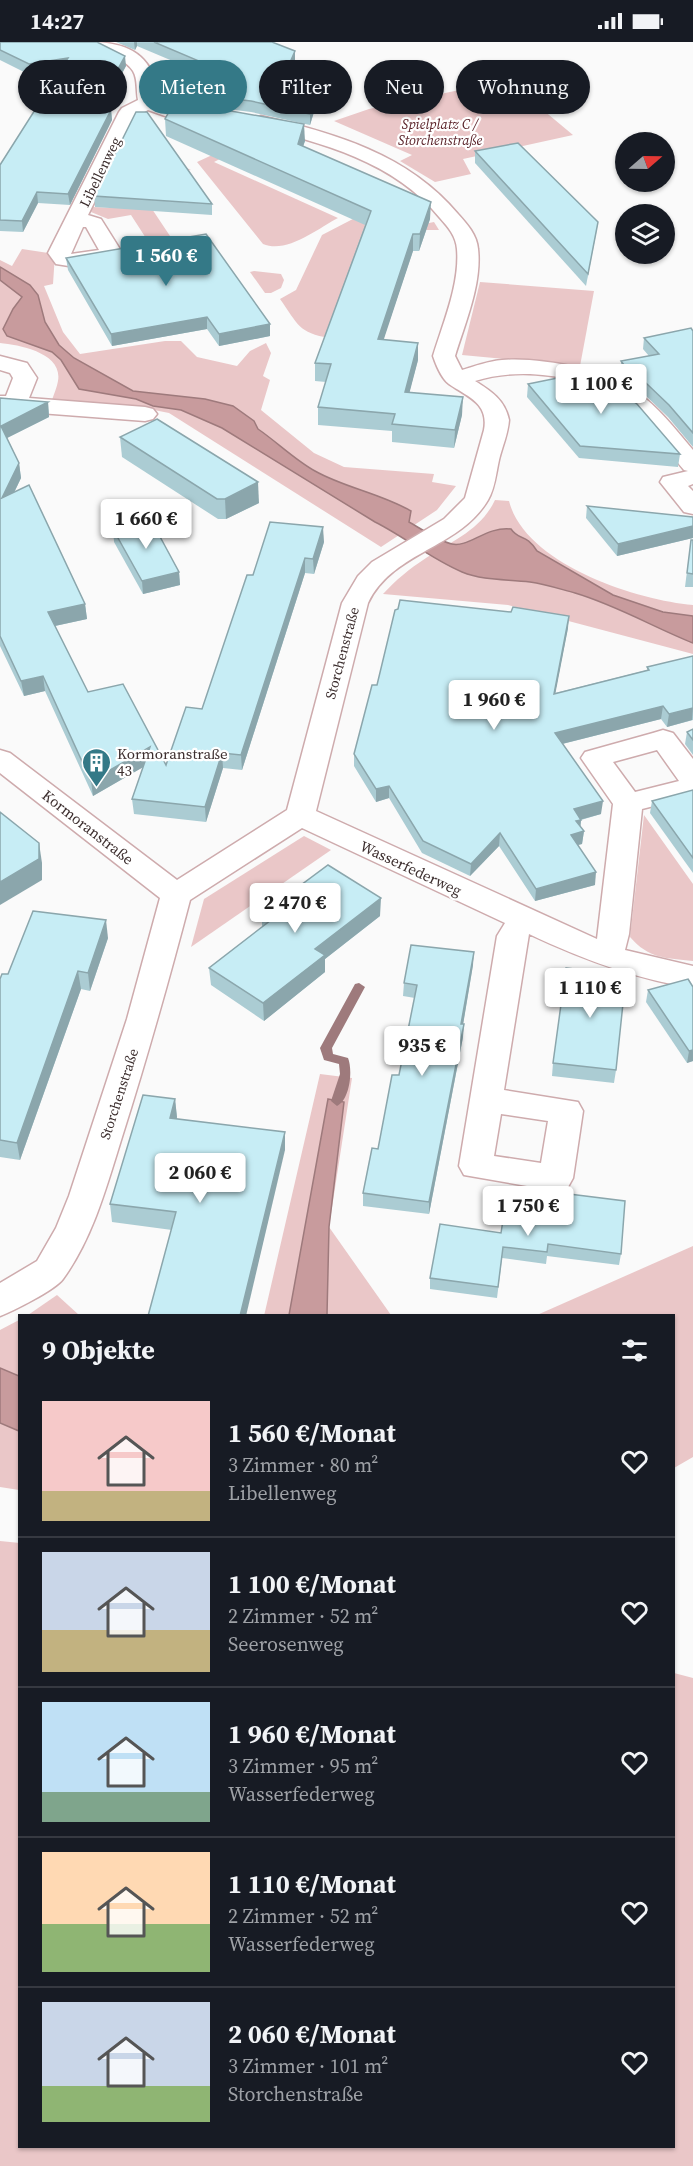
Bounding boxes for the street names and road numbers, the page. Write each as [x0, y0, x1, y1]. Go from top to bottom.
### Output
street label: Libellenweg [74, 133, 126, 211]
street label: Storchenstraße [320, 605, 364, 701]
street label: Kormoranstraße [38, 785, 138, 870]
street label: Wasserfederweg [357, 835, 465, 901]
street label: Storchenstraße [95, 1046, 143, 1142]

